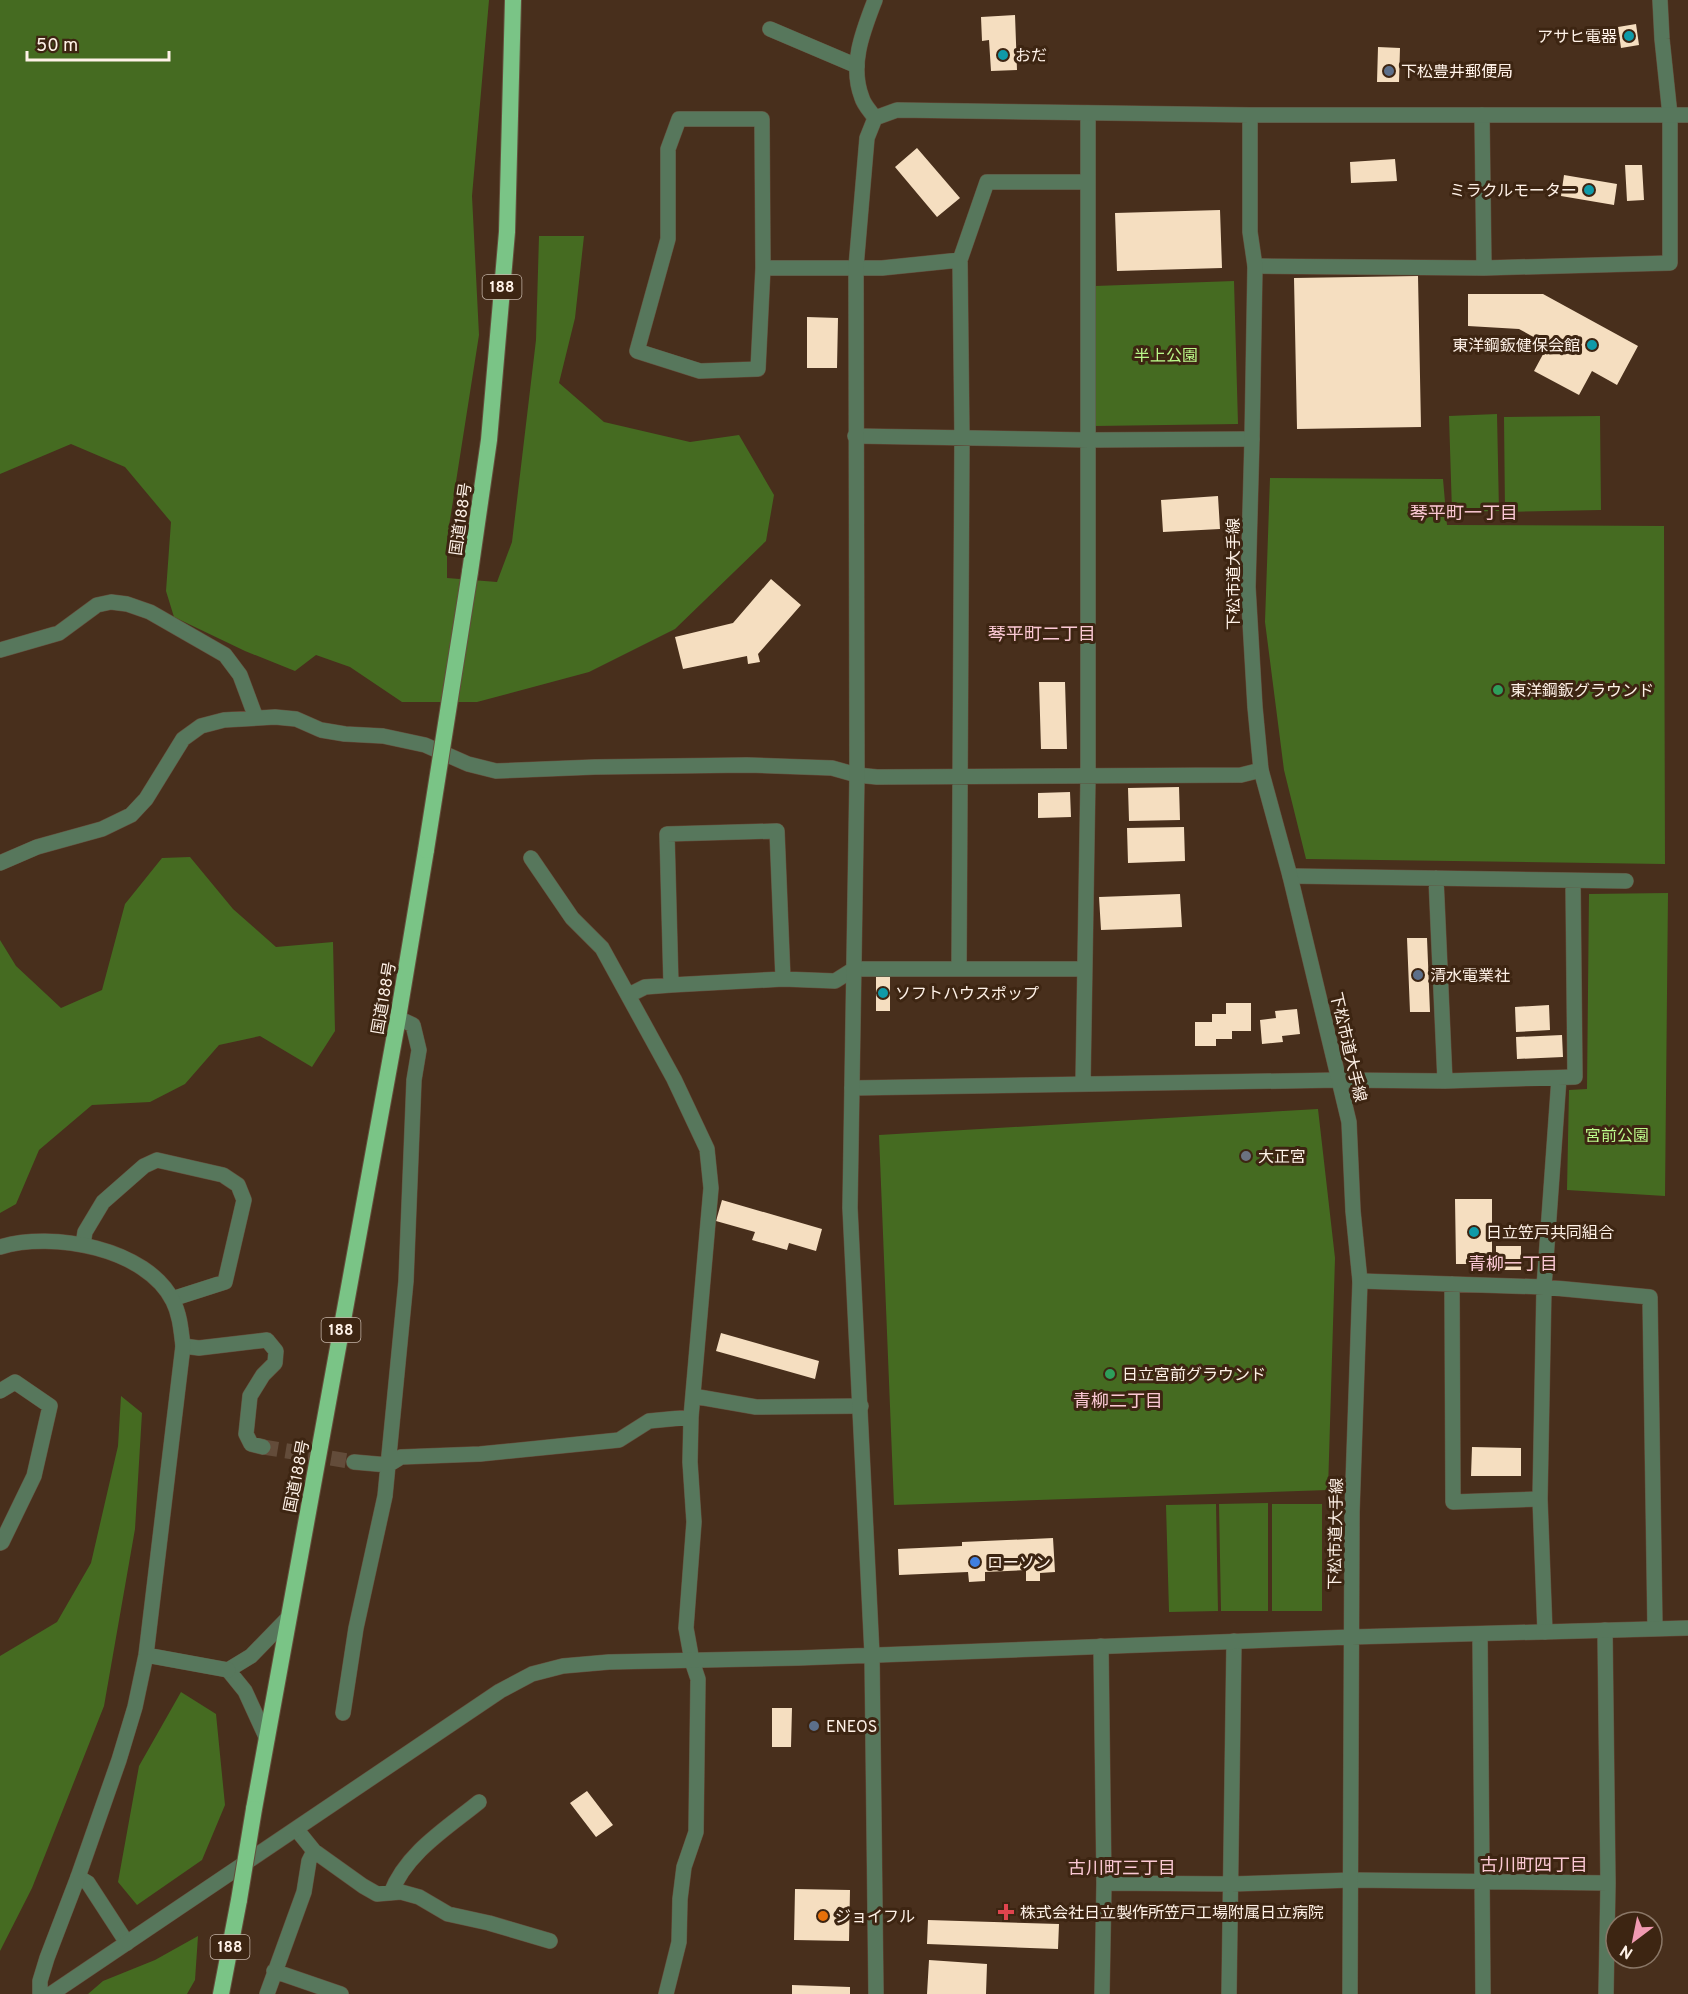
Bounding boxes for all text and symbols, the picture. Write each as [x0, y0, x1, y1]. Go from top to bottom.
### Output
scale bar [27, 24, 170, 62]
place label: アサヒ電器 [1537, 28, 1617, 48]
marker: アサヒ電器 [1622, 29, 1636, 43]
text: 50 m [36, 35, 78, 58]
place label: おだ [1015, 47, 1047, 67]
marker: おだ [996, 48, 1010, 62]
place label: 下松豊井郵便局 [1401, 63, 1513, 83]
marker: 下松豊井郵便局 [1382, 64, 1396, 78]
place label: ミラクルモーター [1449, 182, 1577, 202]
marker: ミラクルモーター [1582, 183, 1596, 197]
road number: 188 [482, 275, 522, 299]
place label: 東洋鋼鈑健保会館 [1452, 337, 1580, 357]
marker: 東洋鋼鈑健保会館 [1585, 338, 1599, 352]
park label: 半上公園 [1134, 347, 1198, 367]
street label: 国道188号 [447, 481, 477, 557]
district label: 琴平町一丁目 [1410, 503, 1518, 526]
street label: 下松市道大手線 [1225, 518, 1245, 630]
district label: 琴平町二丁目 [988, 624, 1096, 647]
place label: 東洋鋼鈑グラウンド [1510, 682, 1654, 702]
marker: 東洋鋼鈑グラウンド [1491, 683, 1505, 697]
street label: 国道188号 [369, 960, 401, 1036]
place label: 清水電業社 [1430, 967, 1510, 987]
marker: 清水電業社 [1411, 968, 1425, 982]
place label: ソフトハウスポップ [895, 985, 1039, 1005]
marker: ソフトハウスポップ [876, 986, 890, 1000]
street label: 下松市道大手線 [1325, 991, 1369, 1104]
park label: 宮前公園 [1585, 1127, 1649, 1147]
place label: 大正宮 [1258, 1148, 1306, 1168]
marker: 大正宮 [1239, 1149, 1253, 1163]
place label: 日立笠戸共同組合 [1486, 1224, 1614, 1244]
marker: 日立笠戸共同組合 [1467, 1225, 1481, 1239]
district label: 青柳一丁目 [1468, 1254, 1558, 1277]
road number: 188 [322, 1318, 360, 1342]
place label: 日立宮前グラウンド [1122, 1366, 1266, 1386]
marker: 日立宮前グラウンド [1103, 1367, 1117, 1381]
district label: 青柳二丁目 [1073, 1391, 1163, 1414]
street label: 国道188号 [281, 1438, 315, 1514]
street label: 下松市道大手線 [1326, 1478, 1348, 1590]
place label: ローソン [987, 1554, 1051, 1574]
marker: ローソン [968, 1555, 982, 1569]
place label: ENEOS [826, 1718, 877, 1738]
marker: ENEOS [807, 1719, 821, 1733]
district label: 古川町四丁目 [1480, 1855, 1588, 1878]
district label: 古川町三丁目 [1068, 1858, 1176, 1881]
marker: 株式会社日立製作所笠戸工場附属日立病院 [997, 1903, 1015, 1921]
place label: 株式会社日立製作所笠戸工場附属日立病院 [1020, 1904, 1324, 1924]
place label: ジョイフル [835, 1908, 915, 1928]
marker: ジョイフル [816, 1909, 830, 1923]
north arrow [1604, 1910, 1664, 1970]
road number: 188 [210, 1935, 250, 1959]
text: N [1617, 1939, 1637, 1963]

